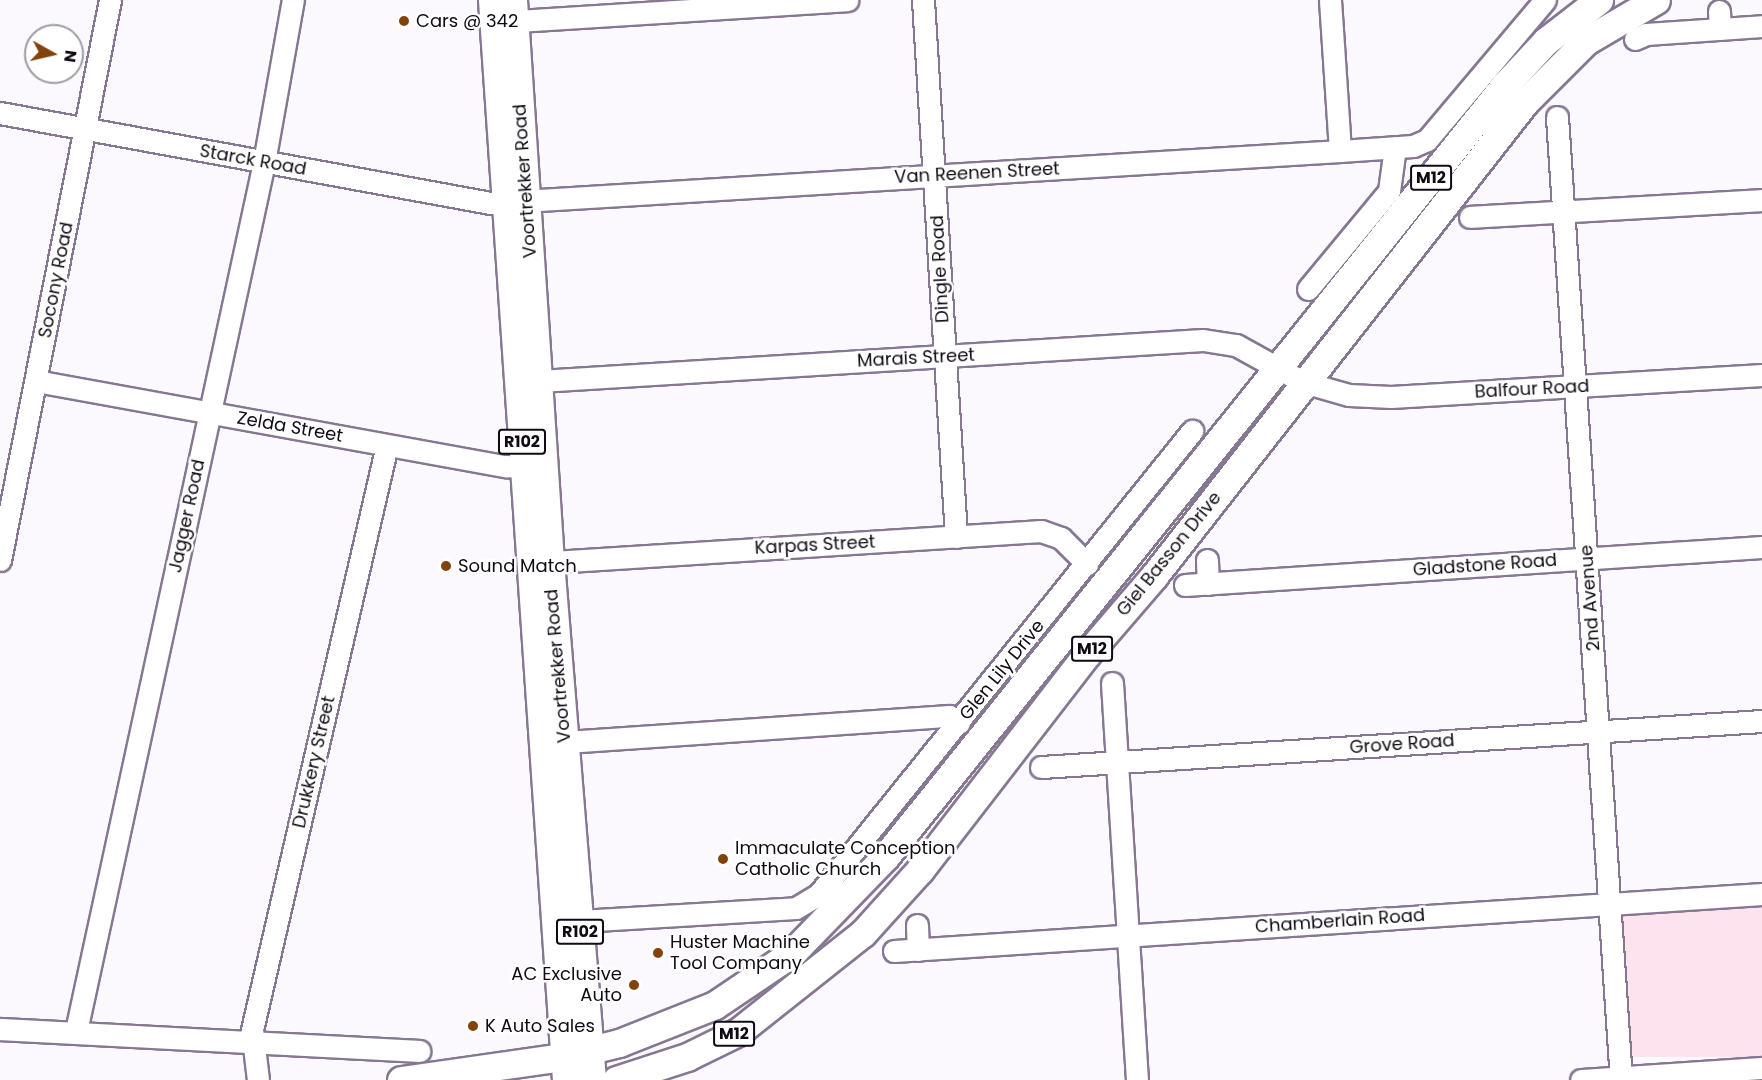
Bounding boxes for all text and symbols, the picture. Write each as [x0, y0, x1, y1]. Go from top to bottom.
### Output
place label: Cars @ 342 [416, 10, 518, 32]
marker: Cars @ 342 [397, 14, 411, 28]
north arrow [24, 24, 84, 84]
text: N [58, 49, 83, 64]
street label: Voortrekker Road [509, 103, 541, 259]
street label: Starck Road [198, 140, 308, 180]
street label: Van Reenen Street [894, 158, 1060, 188]
road number: M12 [1410, 165, 1452, 191]
street label: Dingle Road [926, 214, 954, 324]
street label: Socony Road [34, 220, 78, 340]
street label: Marais Street [857, 344, 975, 372]
street label: Balfour Road [1474, 375, 1590, 403]
street label: Zelda Street [235, 407, 345, 447]
road number: R102 [496, 429, 548, 455]
street label: Jagger Road [164, 457, 210, 575]
street label: Giel Basson Drive [1112, 487, 1226, 621]
street label: Karpas Street [754, 531, 876, 559]
street label: 2nd Avenue [1576, 544, 1604, 652]
street label: Gladstone Road [1412, 549, 1558, 581]
place label: Sound Match [458, 555, 577, 577]
marker: Sound Match [439, 559, 453, 573]
street label: Voortrekker Road [541, 588, 575, 744]
street label: Glen Lily Drive [955, 616, 1049, 724]
road number: M12 [1071, 636, 1113, 662]
street label: Drukkery Street [288, 694, 340, 830]
street label: Grove Road [1349, 730, 1455, 758]
place label: Immaculate Conception Catholic Church [735, 838, 955, 880]
marker: Immaculate Conception Catholic Church [716, 852, 730, 866]
street label: Chamberlain Road [1254, 904, 1426, 938]
road number: R102 [554, 919, 606, 945]
place label: Huster Machine Tool Company [670, 932, 810, 974]
marker: Huster Machine Tool Company [651, 946, 665, 960]
place label: AC Exclusive Auto [511, 964, 622, 1006]
marker: AC Exclusive Auto [627, 978, 641, 992]
place label: K Auto Sales [485, 1015, 595, 1037]
marker: K Auto Sales [466, 1019, 480, 1033]
road number: M12 [713, 1021, 755, 1047]

